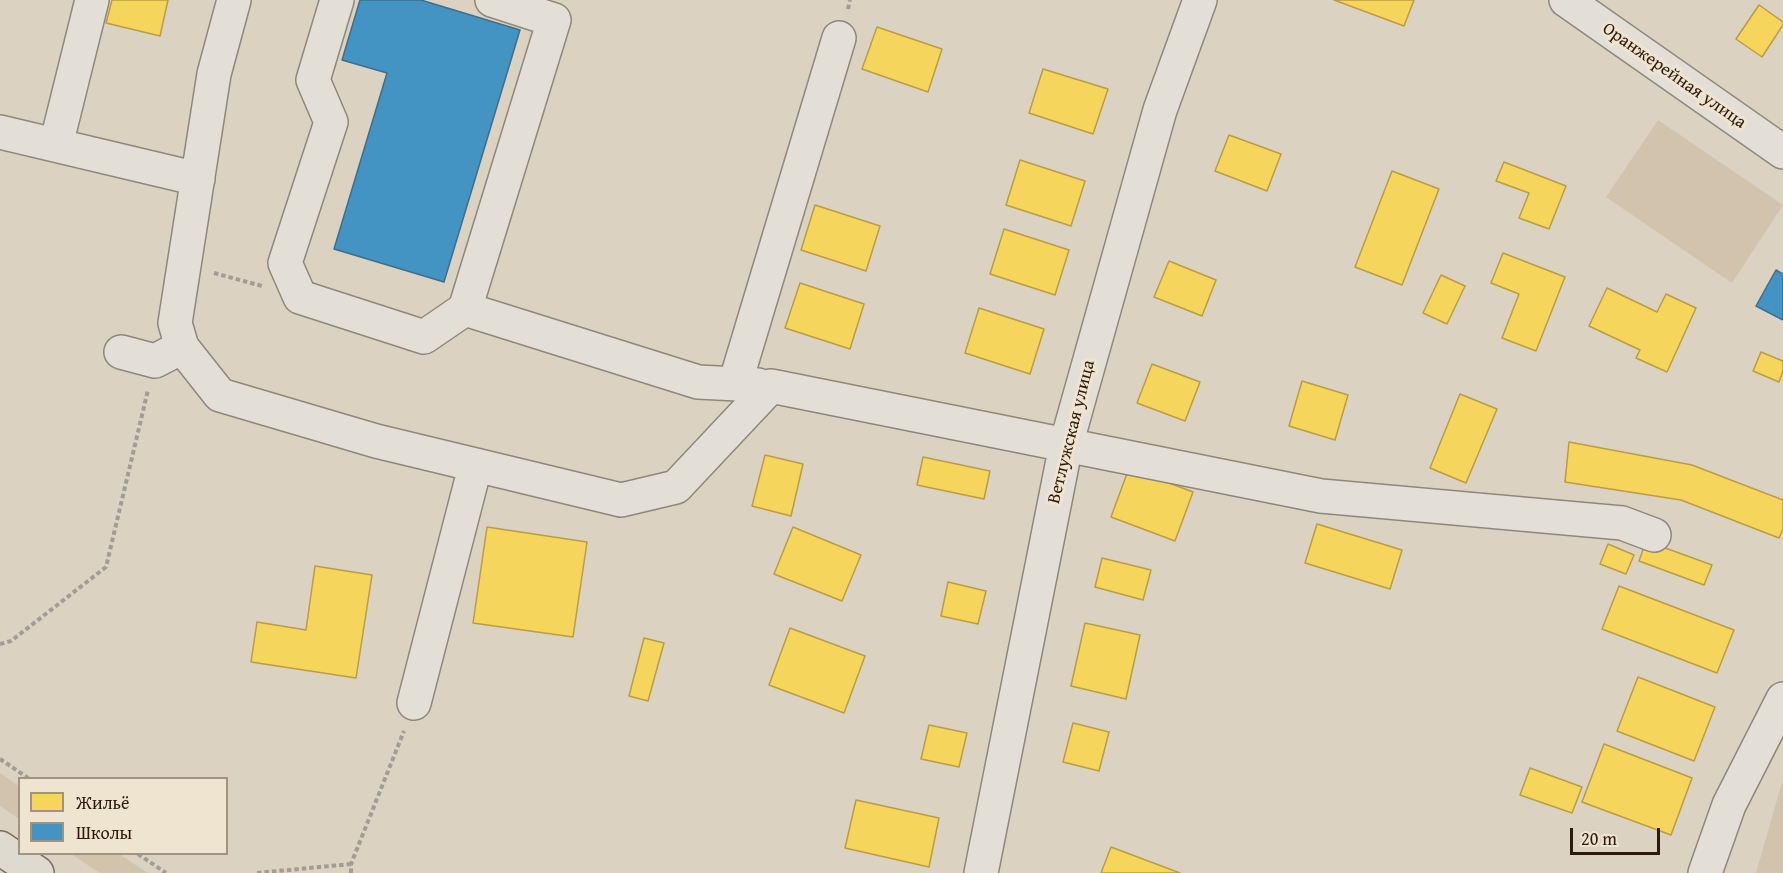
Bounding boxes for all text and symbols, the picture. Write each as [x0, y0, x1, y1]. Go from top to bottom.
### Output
street label: Оранжерейная улица [1598, 18, 1750, 134]
street label: Ветлужская улица [1044, 358, 1100, 506]
legend [18, 777, 228, 855]
text: Жильё [76, 789, 130, 816]
scale bar [1573, 816, 1663, 854]
text: Школы [76, 819, 132, 846]
text: 20 m [1581, 825, 1617, 852]

